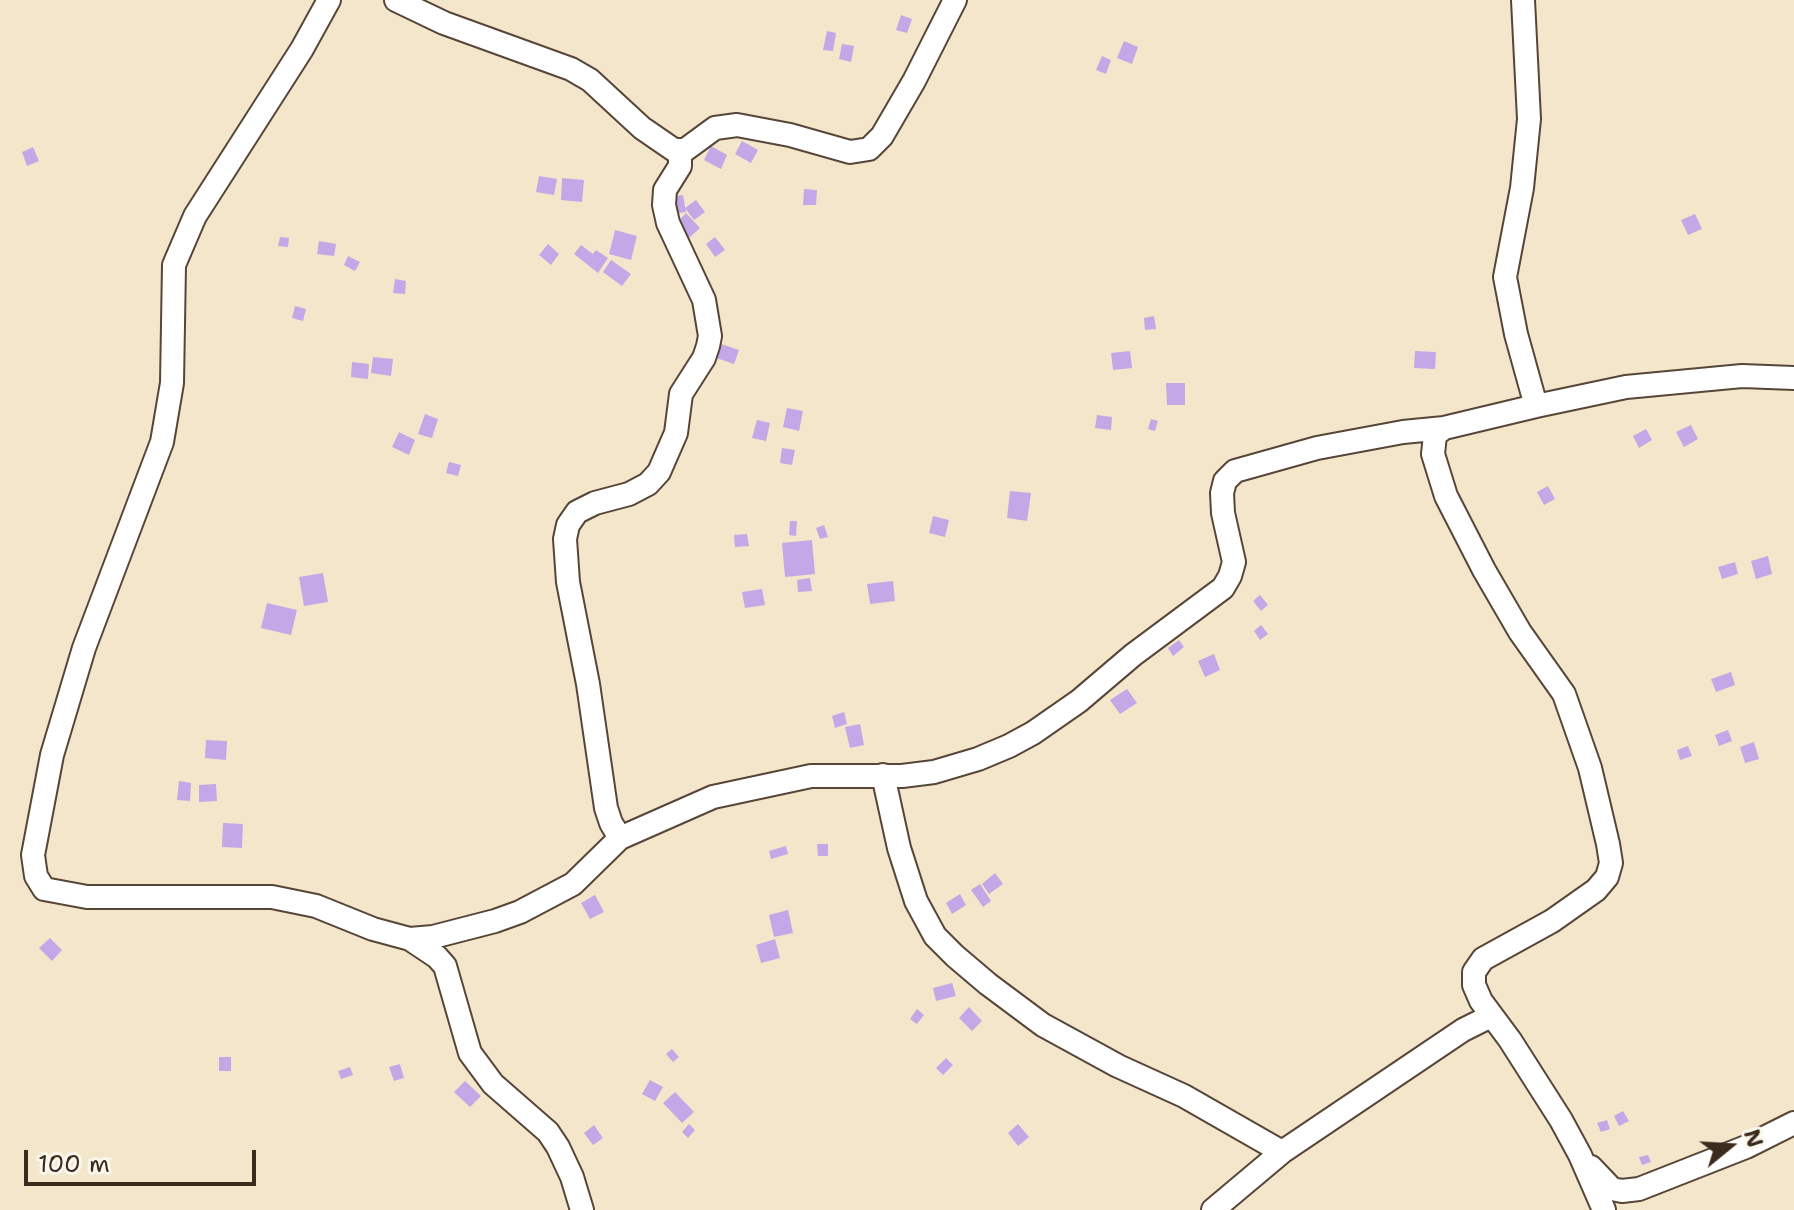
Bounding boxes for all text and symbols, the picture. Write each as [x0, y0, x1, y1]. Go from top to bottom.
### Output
north arrow [1690, 1106, 1770, 1186]
text: N [1737, 1126, 1770, 1151]
scale bar [28, 1134, 260, 1184]
text: 100 m [38, 1148, 110, 1180]

